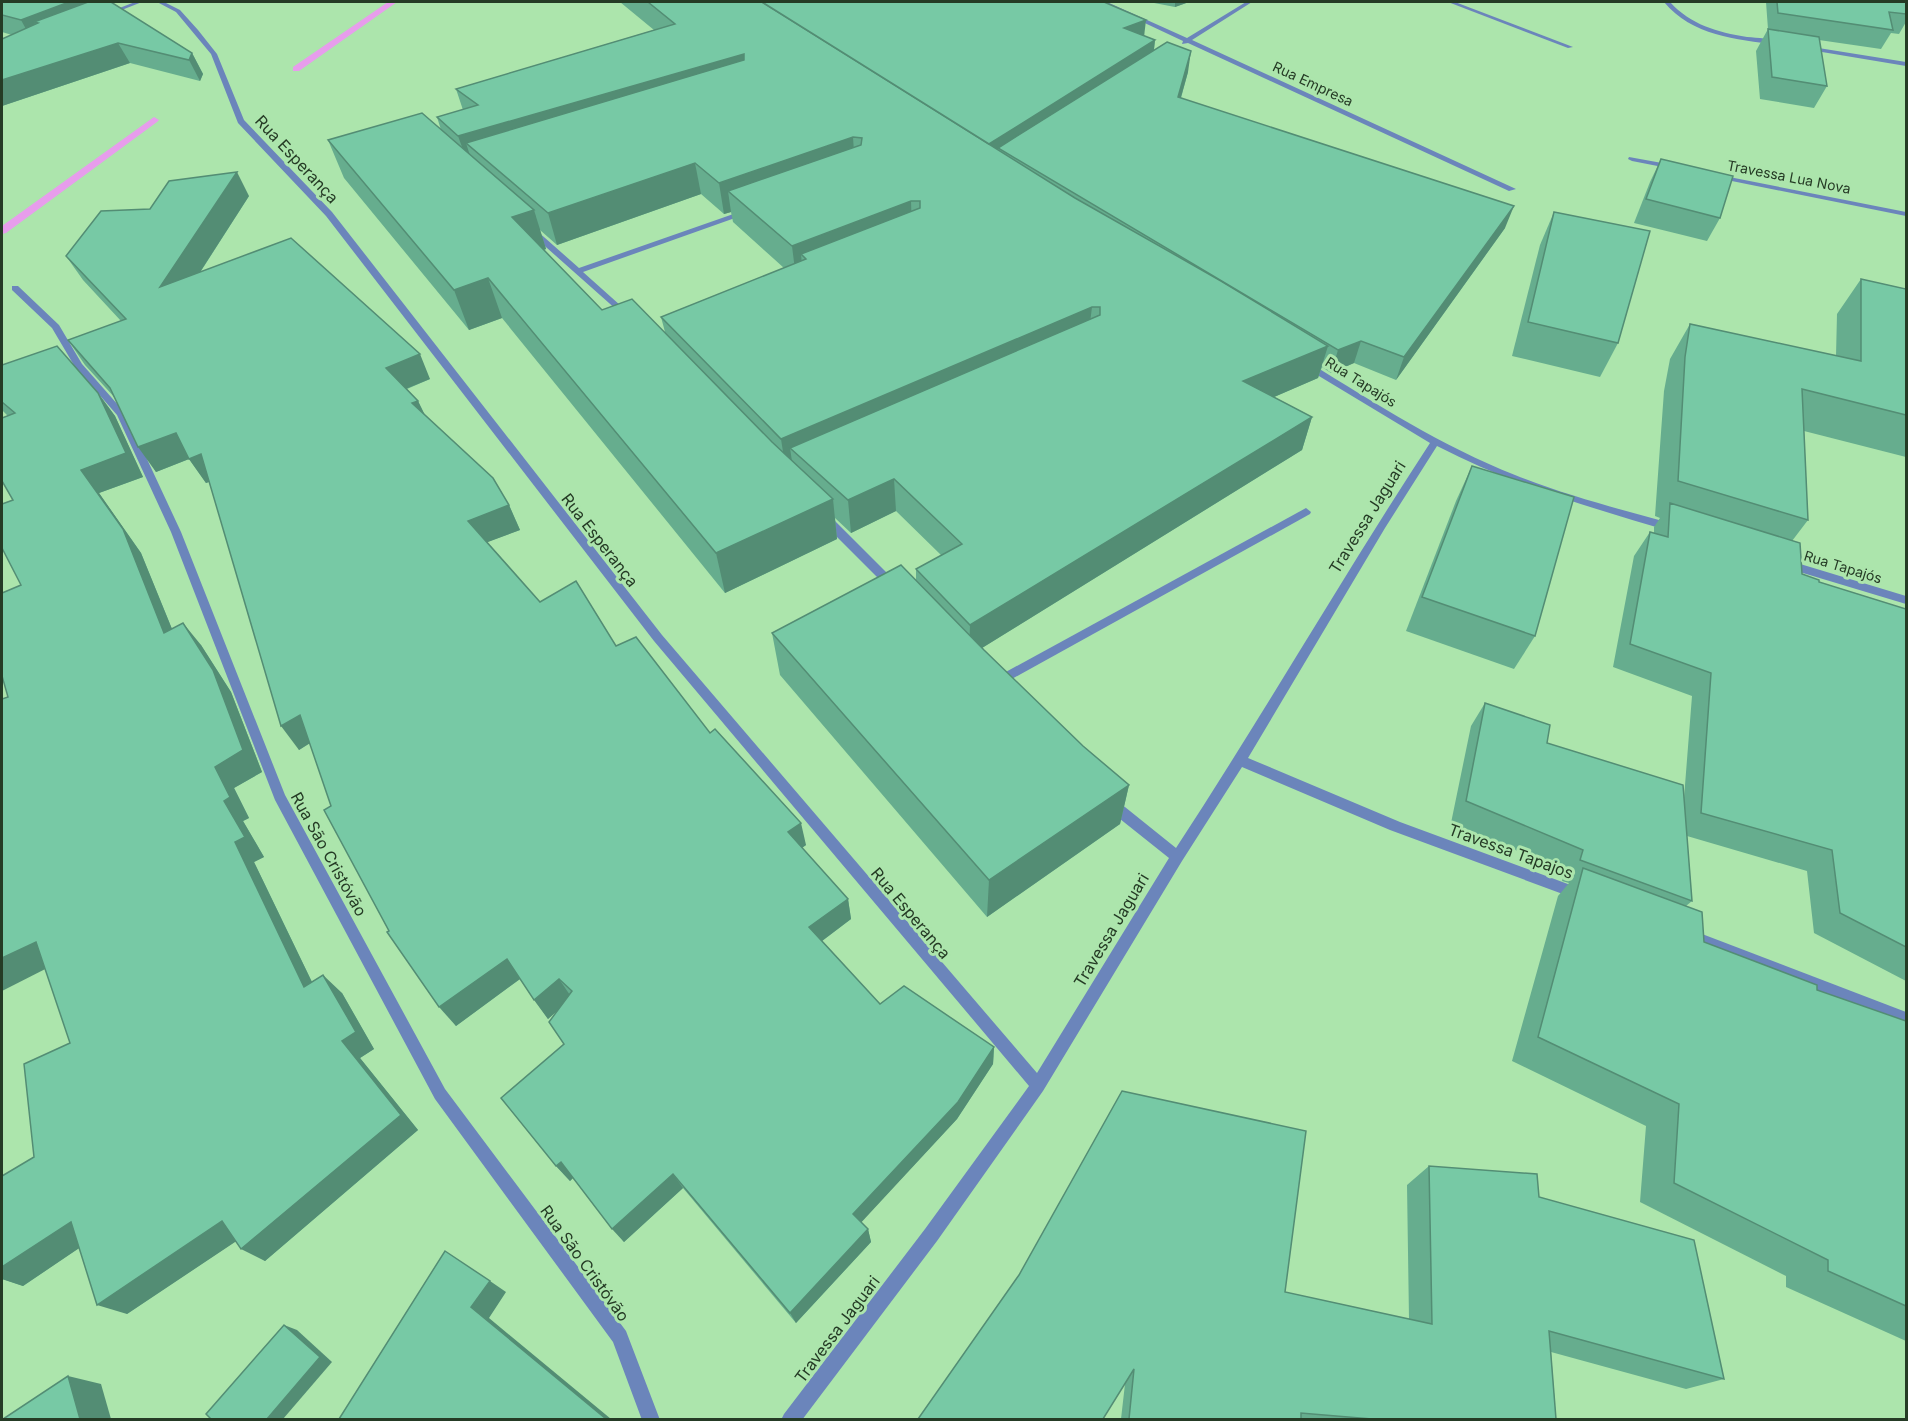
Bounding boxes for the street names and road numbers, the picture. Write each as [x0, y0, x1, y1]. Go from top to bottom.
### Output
street label: Rua Empresa [1270, 58, 1356, 110]
street label: Rua Esperança [251, 111, 343, 207]
street label: Travessa Lua Nova [1726, 156, 1852, 197]
street label: Rua Tapajós [1323, 353, 1400, 410]
street label: Travessa Jaguari [1324, 457, 1410, 577]
street label: Rua Esperança [557, 489, 643, 591]
street label: Rua Tapajós [1802, 547, 1884, 586]
street label: Rua São Cristóvão [287, 788, 371, 920]
street label: Travessa Tapajos [1446, 819, 1576, 883]
street label: Rua Esperança [867, 863, 955, 963]
street label: Travessa Jaguari [1069, 870, 1153, 990]
street label: Rua São Cristóvão [536, 1201, 634, 1325]
street label: Travessa Jaguari [790, 1271, 884, 1387]

